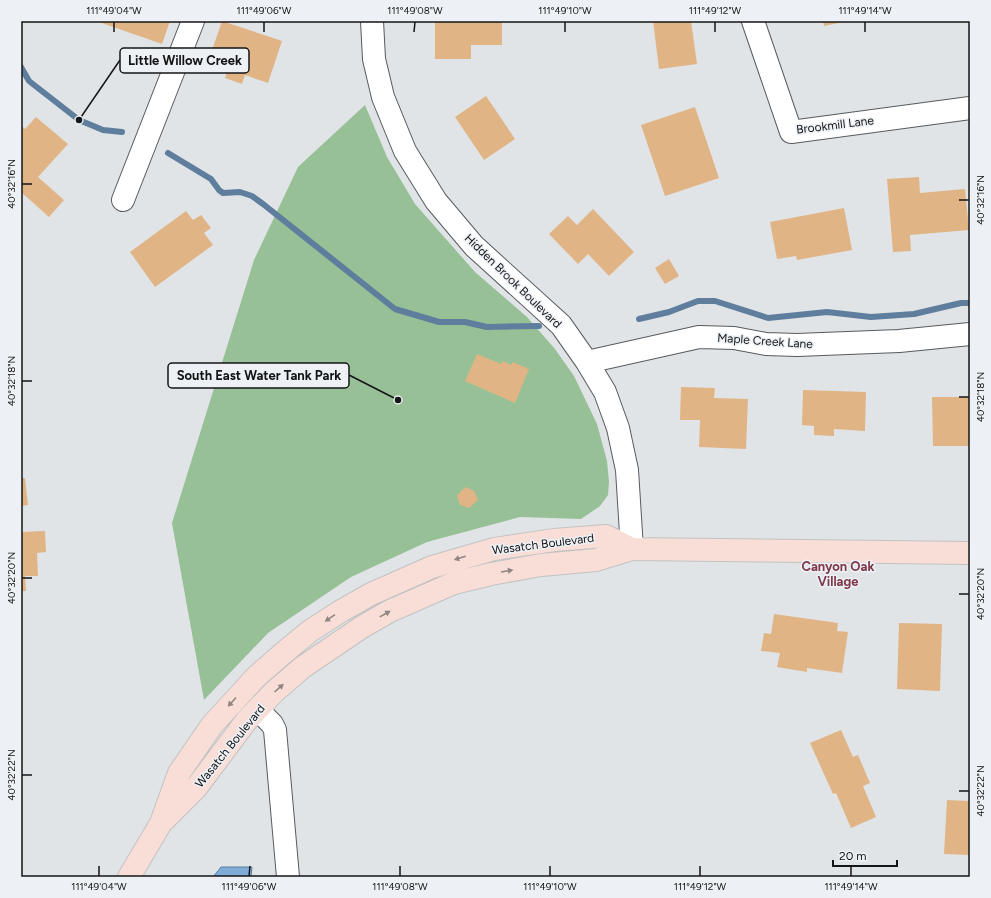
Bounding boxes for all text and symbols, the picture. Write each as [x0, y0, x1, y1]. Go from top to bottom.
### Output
text: 111°49'04"W [86, 4, 142, 17]
text: 111°49'06"W [237, 4, 292, 17]
text: 111°49'08"W [387, 4, 443, 17]
text: 111°49'10"W [538, 4, 592, 17]
text: 111°49'12"W [689, 4, 742, 17]
text: 111°49'14"W [838, 4, 892, 17]
callout: Little Willow Creek [120, 48, 249, 73]
text: Little Willow Creek [128, 53, 242, 68]
street label: Brookmill Lane [795, 113, 875, 137]
text: 40°32'16"N [5, 159, 18, 209]
text: 40°32'16"N [974, 175, 987, 225]
street label: Hidden Brook Boulevard [462, 231, 564, 331]
street label: Maple Creek Lane [717, 331, 814, 351]
text: 40°32'18"N [5, 356, 18, 406]
callout: South East Water Tank Park [168, 363, 349, 388]
text: South East Water Tank Park [177, 368, 341, 383]
text: 40°32'18"N [974, 372, 987, 422]
street label: Wasatch Boulevard [491, 531, 595, 557]
text: 40°32'20"N [5, 552, 18, 604]
one-way arrow [454, 555, 466, 561]
district label: Canyon Oak Village [801, 559, 875, 589]
one-way arrow [501, 568, 513, 574]
text: 40°32'20"N [974, 568, 987, 620]
one-way arrow [379, 610, 391, 617]
one-way arrow [325, 614, 335, 622]
one-way arrow [274, 684, 284, 693]
one-way arrow [227, 697, 236, 708]
street label: Wasatch Boulevard [192, 702, 268, 790]
text: 40°32'22"N [5, 749, 18, 801]
text: 40°32'22"N [974, 765, 987, 817]
scale bar [833, 842, 897, 868]
text: 20 m [839, 849, 867, 863]
text: 111°49'04"W [71, 880, 127, 893]
text: 111°49'06"W [222, 880, 277, 893]
text: 111°49'08"W [372, 880, 428, 893]
text: 111°49'10"W [523, 880, 577, 893]
text: 111°49'12"W [674, 880, 727, 893]
text: 111°49'14"W [824, 880, 878, 893]

